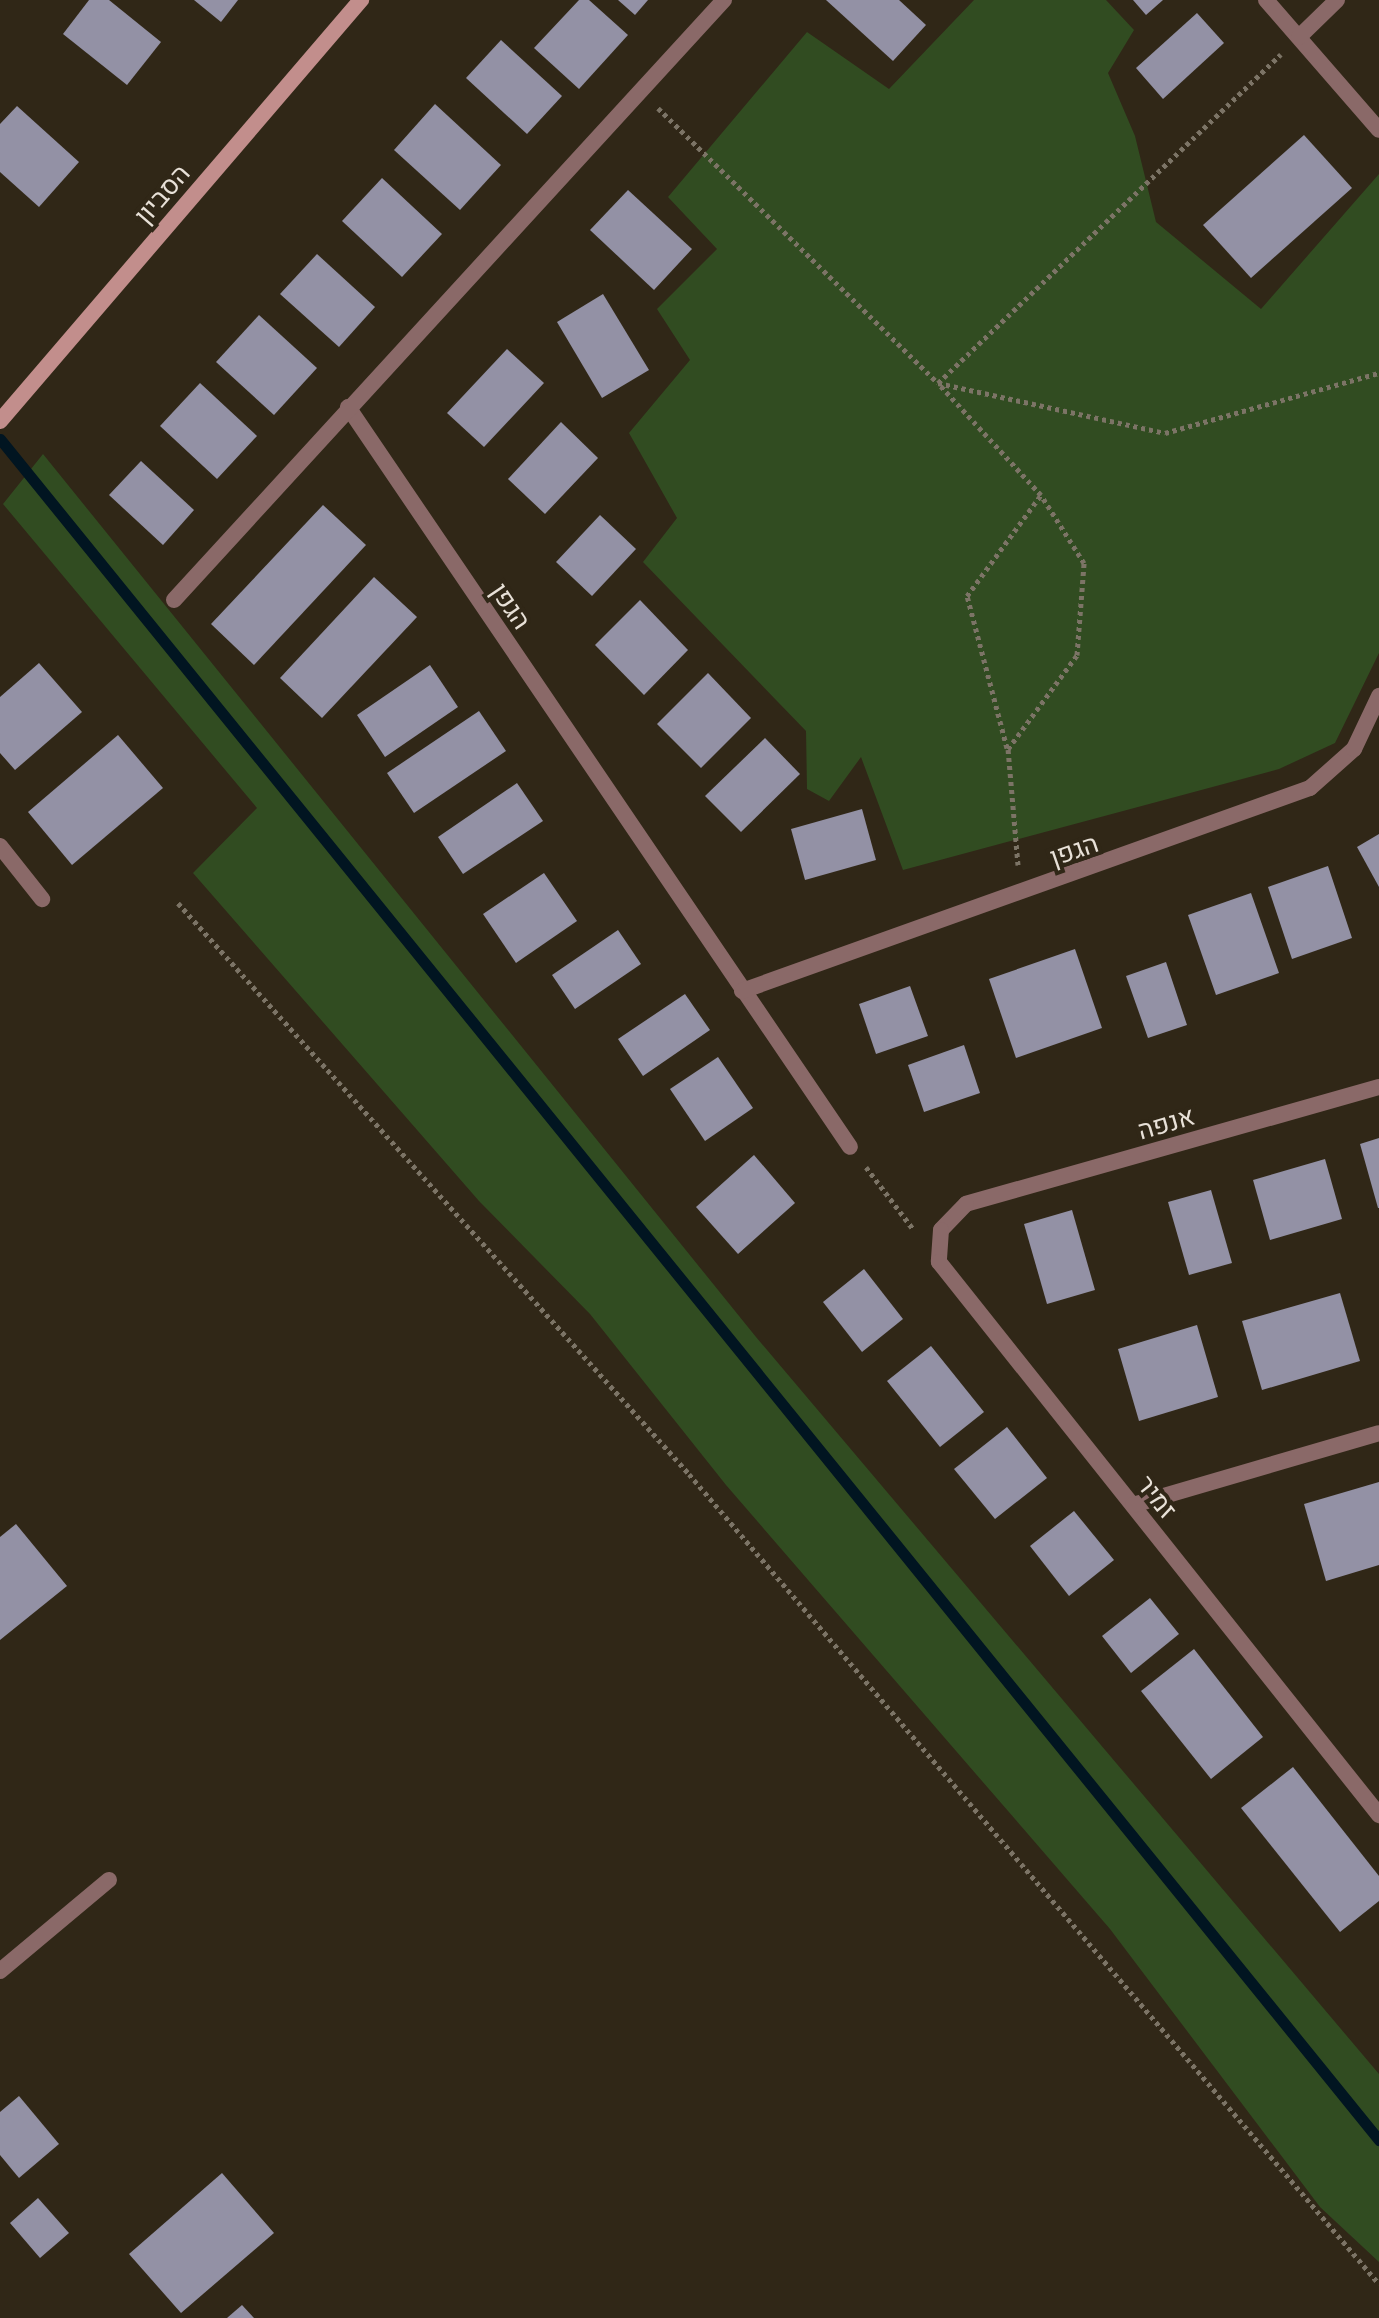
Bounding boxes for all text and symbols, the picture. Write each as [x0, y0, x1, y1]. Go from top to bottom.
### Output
street label: הסביון [128, 158, 196, 230]
street label: הגפן [484, 577, 538, 635]
street label: הגפן [1046, 827, 1102, 873]
street label: אנפה [1134, 1100, 1198, 1146]
street label: זמיר [1130, 1469, 1184, 1525]

